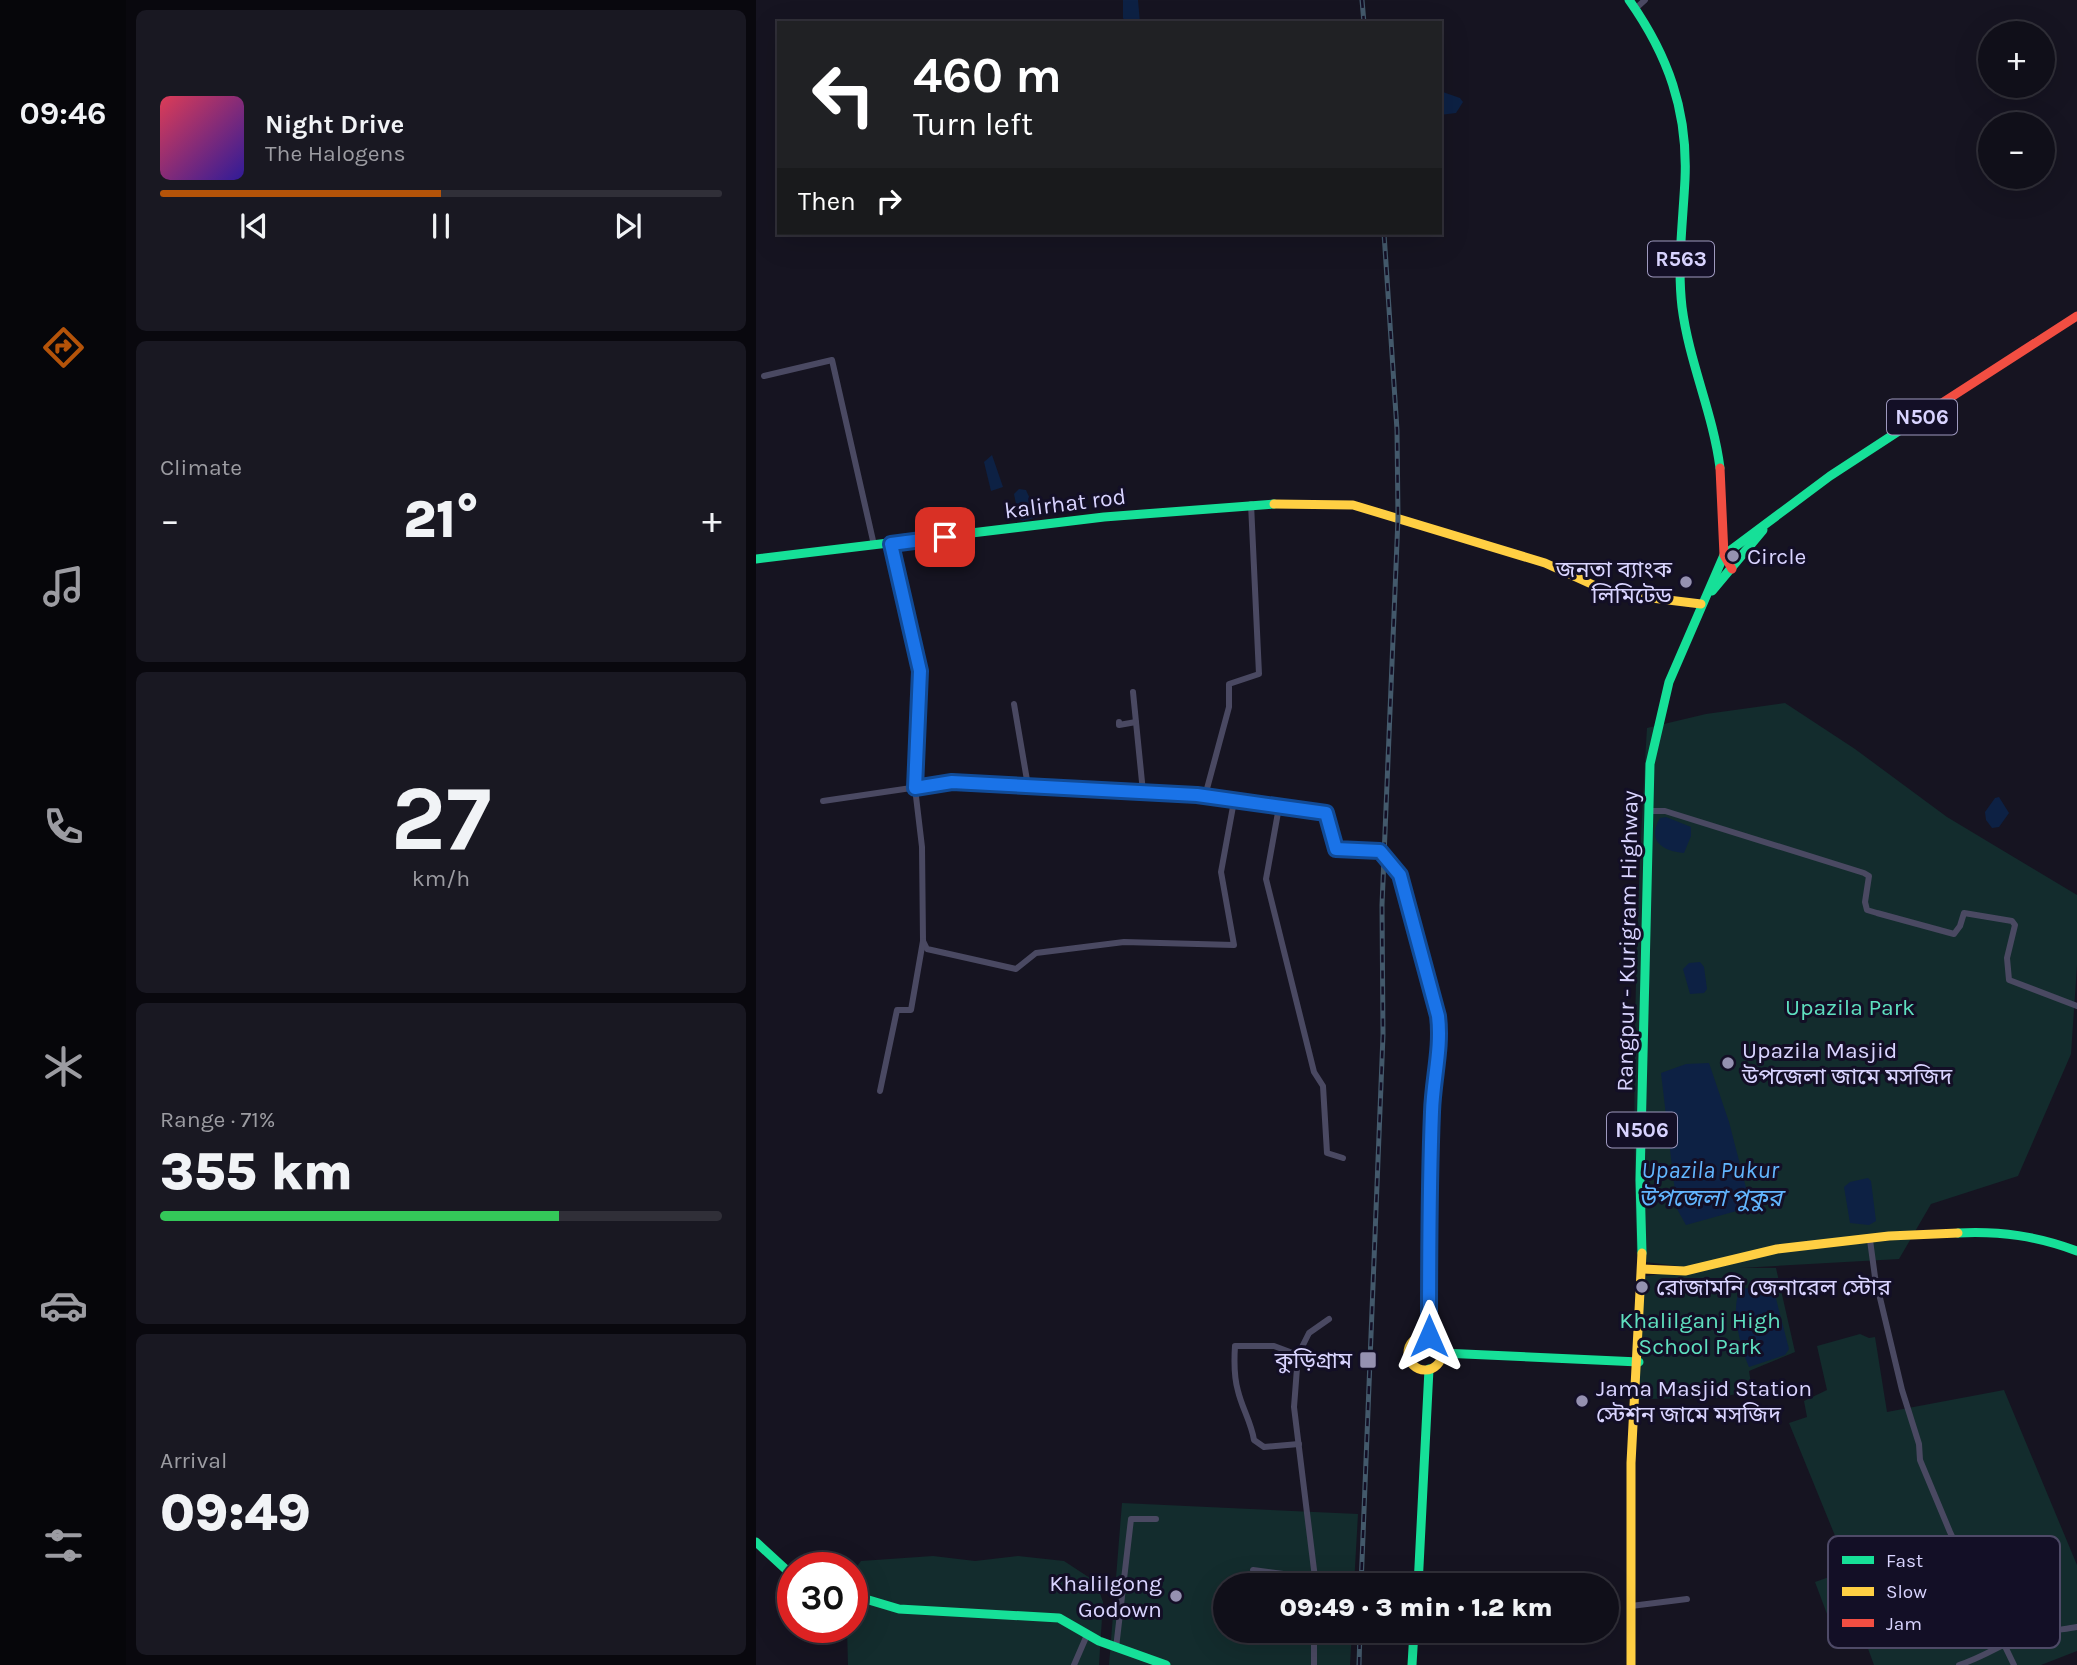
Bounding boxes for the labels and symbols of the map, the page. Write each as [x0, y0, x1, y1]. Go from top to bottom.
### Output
road number: R563 [1648, 242, 1714, 276]
road number: N506 [1887, 400, 1957, 434]
street label: kalirhat rod [1003, 483, 1127, 524]
pin [915, 507, 975, 567]
place label: Circle [1747, 543, 1806, 570]
marker: Circle [1725, 548, 1741, 564]
place label: জনতা ব্যাংক লিমিটেড [1555, 556, 1673, 609]
marker: জনতা ব্যাংক লিমিটেড [1678, 574, 1694, 590]
street label: Rangpur - Kurigram Highway [1611, 790, 1644, 1092]
park label: Upazila Park [1785, 994, 1915, 1021]
place label: Upazila Masjid উপজেলা জামে মসজিদ [1741, 1037, 1953, 1090]
marker: Upazila Masjid উপজেলা জামে মসজিদ [1720, 1055, 1736, 1071]
road number: N506 [1607, 1112, 1677, 1148]
water label: Upazila Pukur উপজেলা পুকুর [1638, 1156, 1786, 1212]
place label: রোজামনি জেনারেল স্টোর [1656, 1274, 1891, 1301]
marker: রোজামনি জেনারেল স্টোর [1634, 1279, 1650, 1295]
position arrow [1392, 1299, 1466, 1373]
park label: Khalilganj High School Park [1619, 1307, 1781, 1360]
place label: কুড়িগ্রাম [1274, 1347, 1353, 1374]
marker: কুড়িগ্রাম [1358, 1350, 1378, 1370]
place label: Jama Masjid Station স্টেশন জামে মসজিদ [1596, 1375, 1812, 1428]
marker: Jama Masjid Station স্টেশন জামে মসজিদ [1574, 1393, 1590, 1409]
legend [1828, 1536, 2060, 1648]
text: Fast [1886, 1550, 1923, 1572]
speed limit sign: 30 [777, 1552, 868, 1643]
place label: Khalilgong Godown [1049, 1570, 1162, 1623]
text: Slow [1886, 1581, 1927, 1603]
marker: Khalilgong Godown [1168, 1588, 1184, 1604]
text: Jam [1886, 1613, 1922, 1635]

